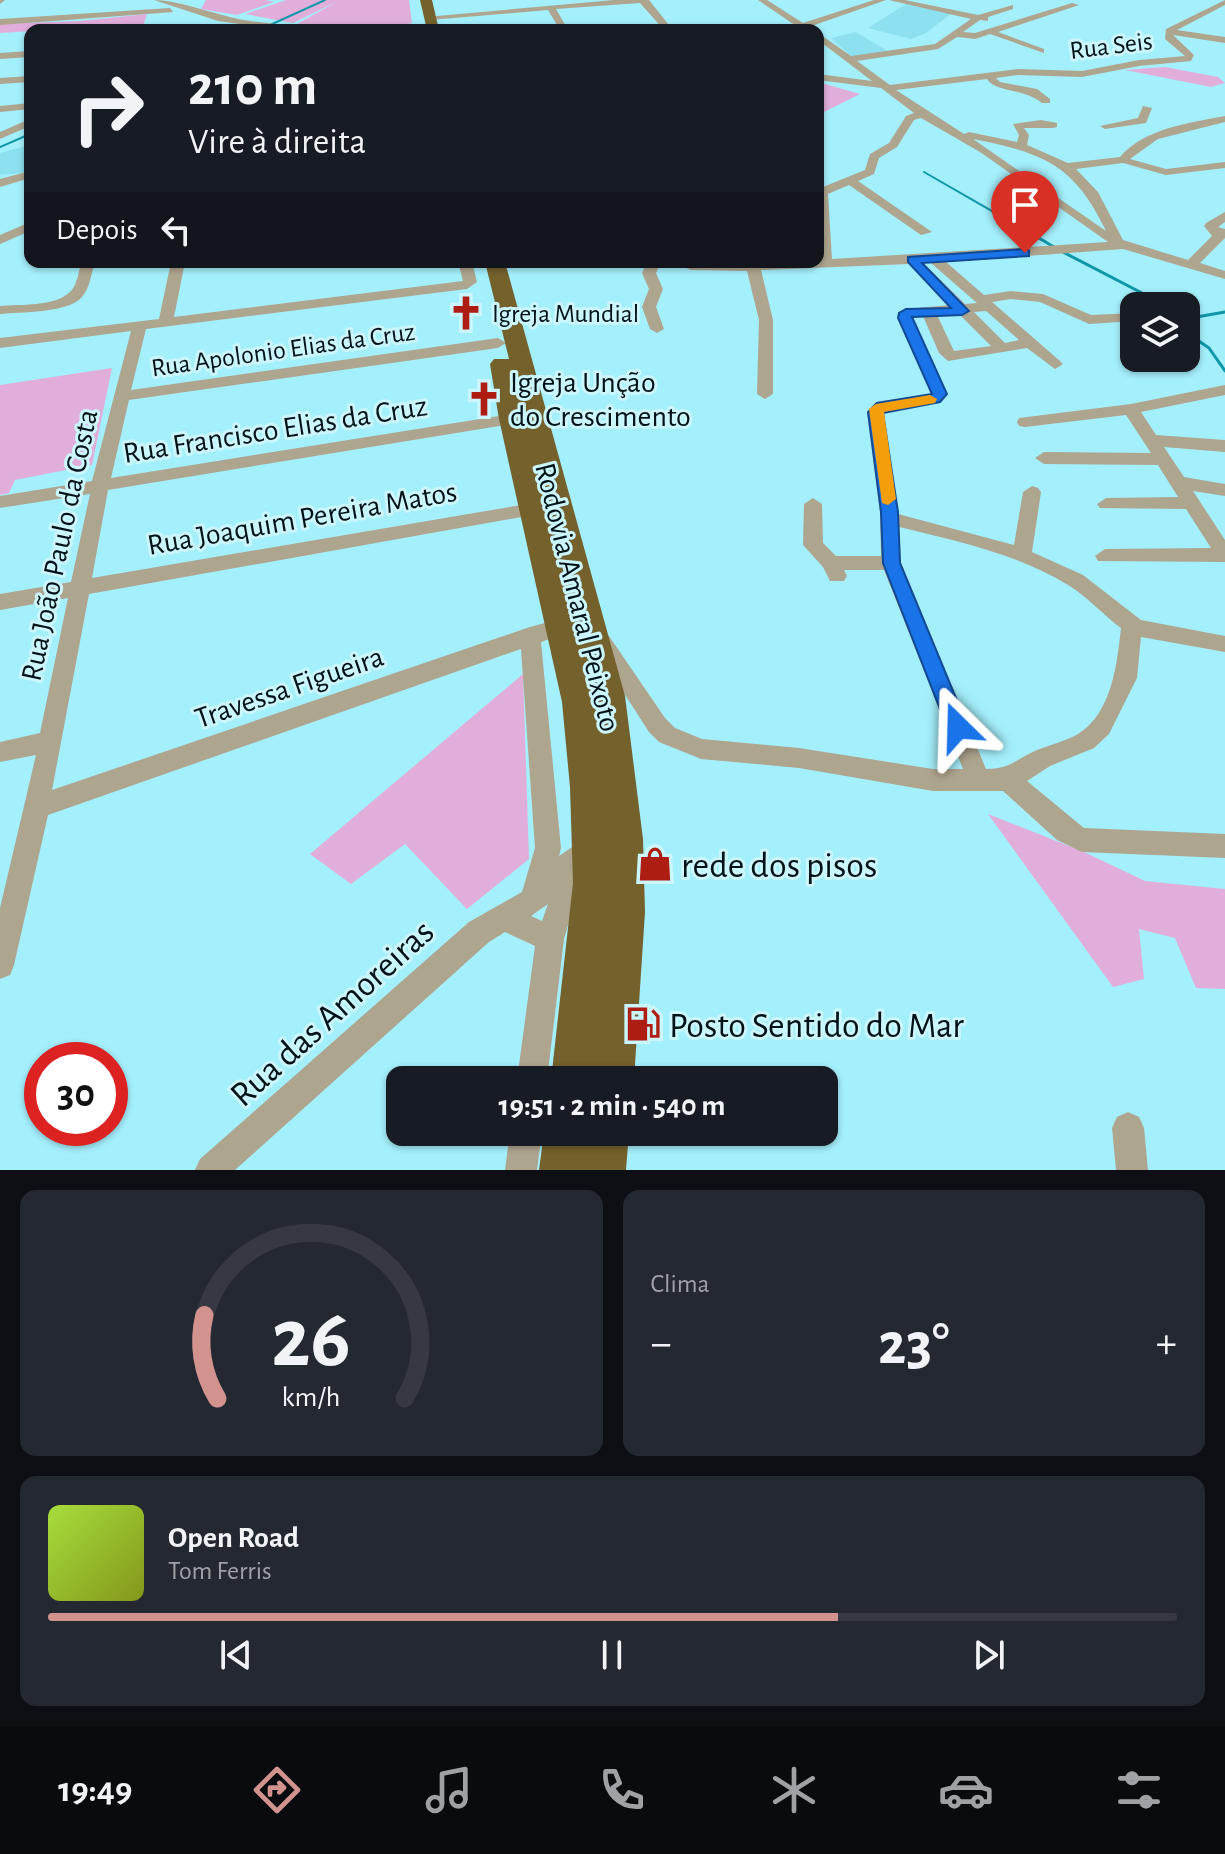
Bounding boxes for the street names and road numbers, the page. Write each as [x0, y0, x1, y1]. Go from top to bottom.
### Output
street label: Rua Seis [1068, 28, 1154, 64]
street label: Rua Apolonio Elias da Cruz [150, 319, 417, 381]
street label: Rua Francisco Elias da Cruz [121, 391, 429, 469]
street label: Rua João Paulo da Costa [17, 407, 103, 684]
street label: Rodovia Amaral Peixoto [529, 460, 625, 735]
street label: Rua Joaquim Pereira Matos [145, 477, 459, 561]
street label: Travessa Figueira [191, 642, 387, 734]
street label: Rua das Amoreiras [224, 913, 441, 1114]

